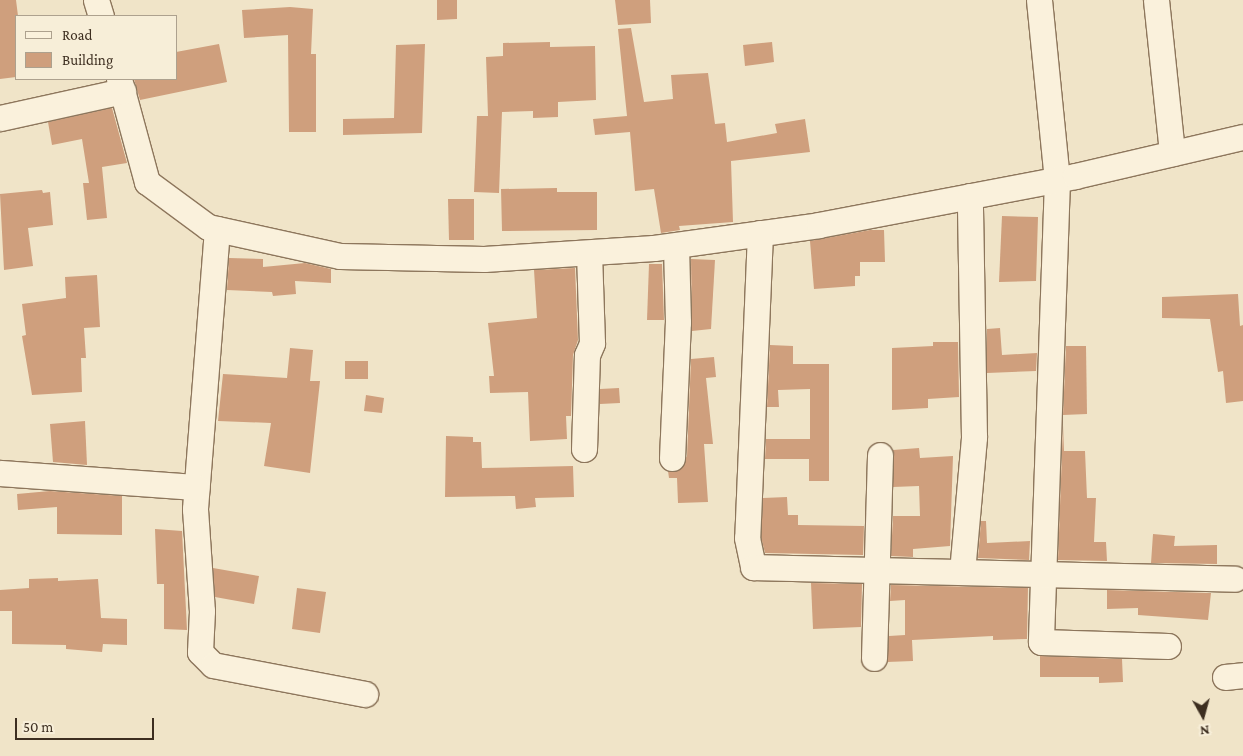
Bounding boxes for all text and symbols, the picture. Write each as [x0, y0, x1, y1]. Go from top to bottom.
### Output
legend [15, 15, 178, 80]
text: Road [62, 27, 92, 43]
text: Building [62, 52, 113, 68]
north arrow [1178, 691, 1228, 741]
scale bar [18, 708, 156, 740]
text: 50 m [23, 719, 53, 735]
text: N [1199, 722, 1211, 739]

